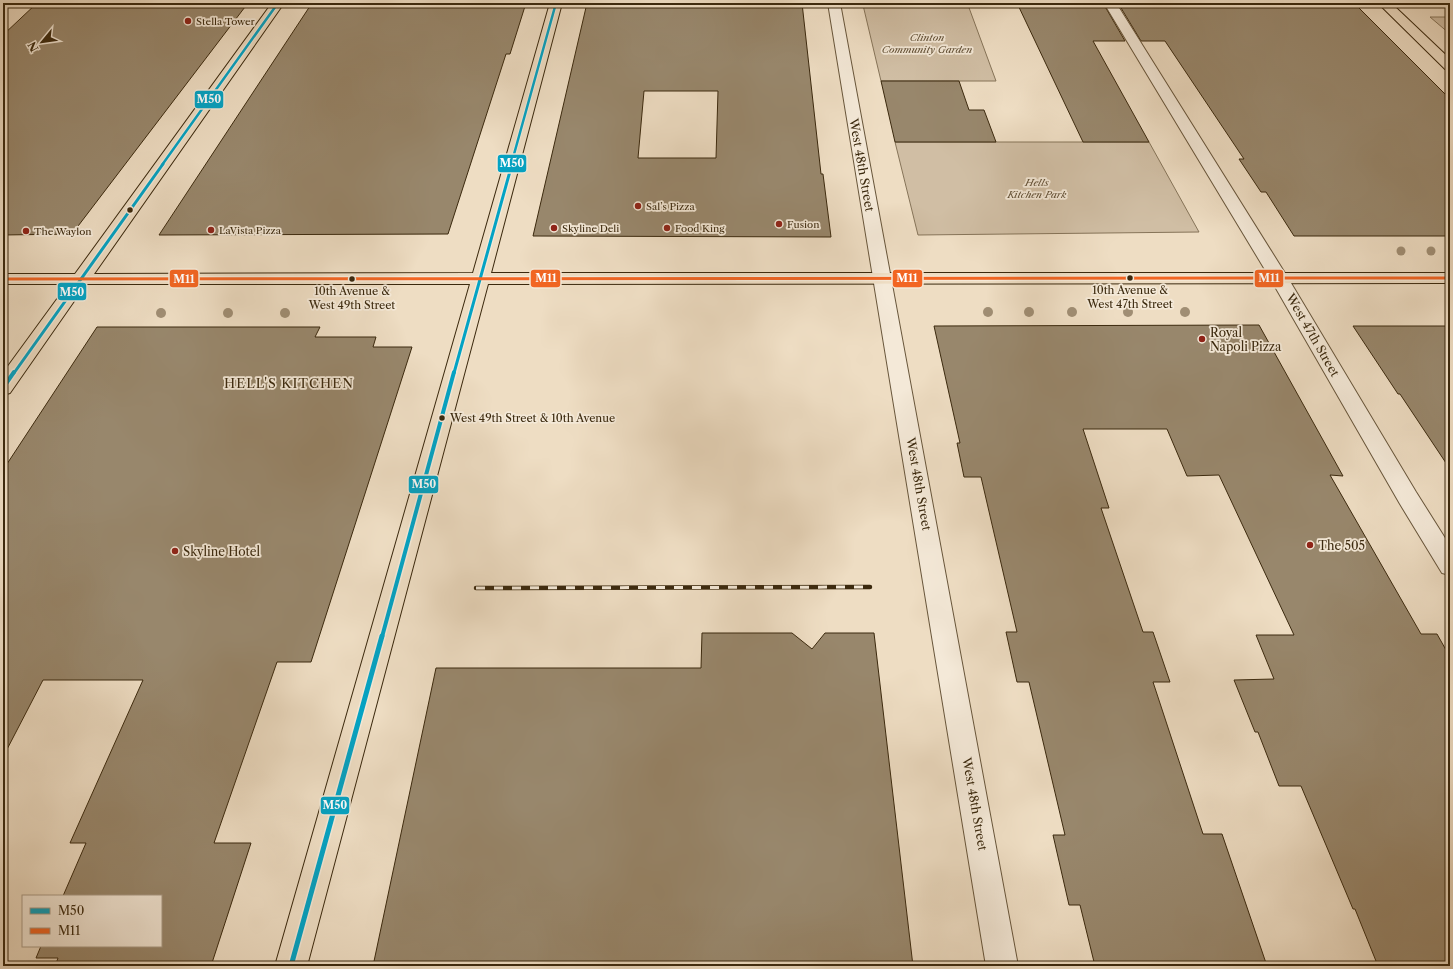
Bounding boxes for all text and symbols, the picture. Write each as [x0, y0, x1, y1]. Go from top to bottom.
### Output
place label: Stella Tower [196, 15, 256, 28]
marker: Stella Tower [183, 16, 193, 26]
north arrow [22, 22, 62, 62]
park label: Clinton Community Garden [882, 31, 972, 56]
text: N [25, 39, 42, 54]
line badge: M50 [194, 90, 224, 109]
text: M50 [197, 92, 221, 106]
street label: West 48th Street [846, 116, 878, 214]
line badge: M50 [497, 154, 527, 173]
text: M50 [500, 156, 524, 170]
park label: Hells Kitchen Park [1007, 176, 1067, 201]
place label: Sal’s Pizza [646, 200, 695, 213]
marker: Sal’s Pizza [633, 201, 643, 211]
unlabelled marker [125, 205, 135, 215]
place label: Fusion [787, 218, 820, 231]
marker: Fusion [774, 219, 784, 229]
place label: Skyline Deli [562, 222, 619, 235]
place label: Food King [675, 222, 725, 235]
marker: Skyline Deli [549, 223, 559, 233]
marker: Food King [662, 223, 672, 233]
place label: LaVista Pizza [219, 224, 282, 237]
place label: The Waylon [34, 225, 92, 238]
marker: LaVista Pizza [206, 225, 216, 235]
marker: The Waylon [21, 226, 31, 236]
line badge: M11 [169, 269, 199, 288]
line badge: M11 [530, 269, 561, 288]
line badge: M11 [892, 269, 923, 288]
line badge: M11 [1254, 269, 1284, 288]
text: M11 [535, 271, 557, 285]
text: M11 [896, 271, 918, 285]
text: M11 [1258, 271, 1280, 285]
text: M11 [173, 272, 195, 286]
marker: 10th Avenue & West 47th Street [1125, 273, 1135, 283]
marker: 10th Avenue & West 49th Street [347, 274, 357, 284]
line badge: M50 [57, 282, 87, 301]
place label: 10th Avenue & West 47th Street [1086, 283, 1173, 311]
place label: 10th Avenue & West 49th Street [308, 284, 395, 312]
text: M50 [60, 285, 84, 299]
street label: West 47th Street [1283, 290, 1343, 380]
place label: Royal Napoli Pizza [1210, 325, 1282, 354]
marker: Royal Napoli Pizza [1197, 334, 1207, 344]
district label: HELL'S KITCHEN [224, 375, 354, 391]
place label: West 49th Street & 10th Avenue [449, 411, 615, 425]
marker: West 49th Street & 10th Avenue [437, 413, 447, 423]
street label: West 48th Street [903, 435, 935, 533]
line badge: M50 [408, 475, 439, 494]
text: M50 [412, 477, 436, 491]
place label: The 505 [1318, 538, 1365, 553]
marker: The 505 [1305, 540, 1315, 550]
place label: Skyline Hotel [183, 544, 261, 559]
marker: Skyline Hotel [170, 546, 180, 556]
street label: West 48th Street [959, 755, 991, 853]
line badge: M50 [320, 796, 350, 815]
text: M50 [323, 798, 347, 812]
legend [22, 895, 162, 947]
text: M50 [58, 903, 84, 918]
text: M11 [58, 923, 80, 938]

